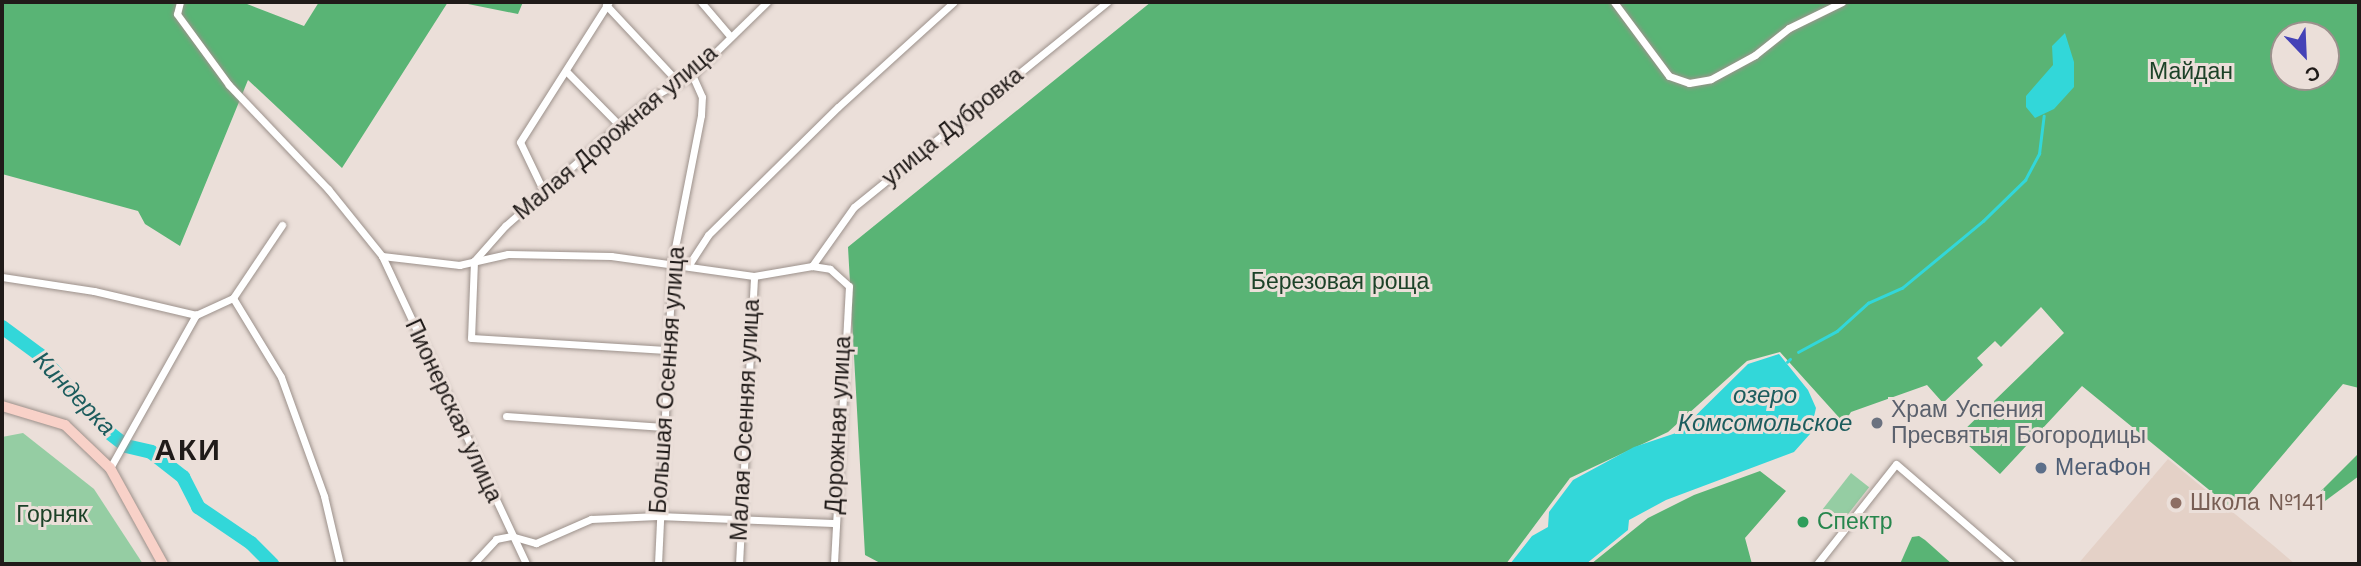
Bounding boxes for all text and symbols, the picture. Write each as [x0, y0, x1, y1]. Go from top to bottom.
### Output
north arrow [2270, 21, 2340, 91]
street label: Малая Дорожная улица [509, 40, 723, 226]
park label: Майдан [2149, 58, 2233, 86]
text: С [2302, 61, 2323, 87]
street label: улица Дубровка [877, 62, 1029, 192]
street label: Большая Осенняя улица [645, 245, 691, 515]
park label: Березовая роща [1251, 268, 1429, 296]
street label: Малая Осенняя улица [726, 298, 766, 542]
street label: Пионерская улица [398, 315, 508, 507]
street label: Дорожная улица [821, 335, 857, 515]
water label: Киндерка [27, 346, 121, 442]
water label: озеро Комсомольское [1678, 382, 1852, 438]
place label: Храм Успения Пресвятыя Богородицы [1891, 396, 2146, 450]
marker: Храм Успения Пресвятыя Богородицы [1869, 415, 1885, 431]
district label: АКИ [155, 432, 221, 468]
place label: МегаФон [2055, 454, 2151, 482]
marker: МегаФон [2033, 460, 2049, 476]
place label: Школа №141 [2190, 489, 2325, 517]
marker: Школа №141 [2168, 495, 2184, 511]
park label: Горняк [16, 501, 88, 529]
place label: Спектр [1817, 508, 1893, 536]
marker: Спектр [1795, 514, 1811, 530]

